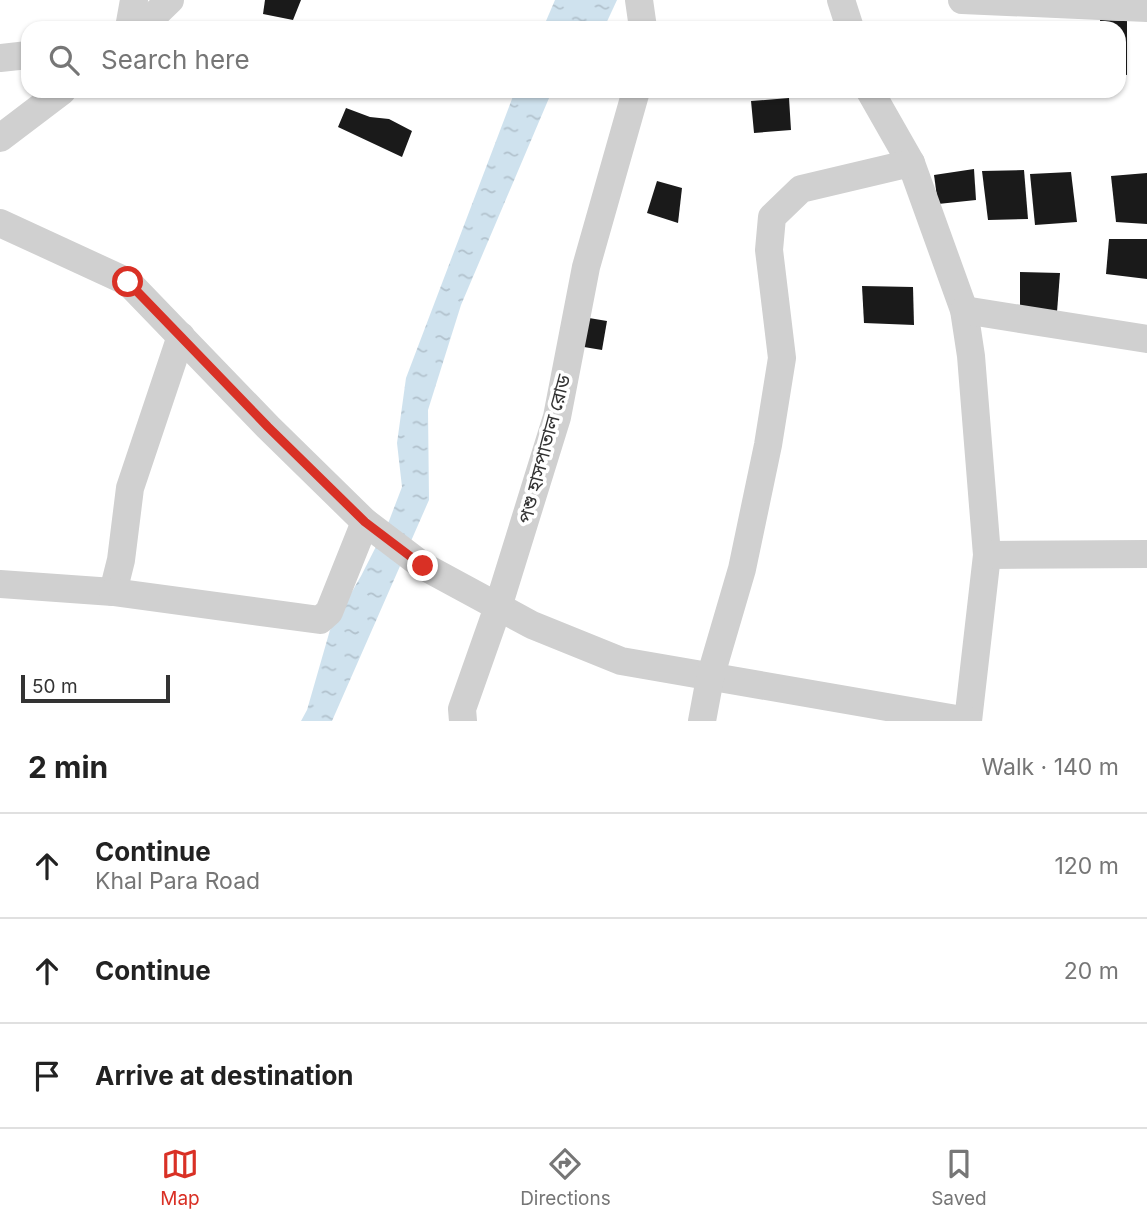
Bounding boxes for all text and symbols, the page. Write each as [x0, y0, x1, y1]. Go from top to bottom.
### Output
search box [21, 21, 1126, 98]
icon: search [45, 41, 83, 79]
text: Search here [101, 44, 250, 75]
route start [112, 266, 143, 297]
street label: পশু হাসপাতাল রোড [514, 372, 576, 526]
route end [407, 550, 438, 581]
scale bar [21, 672, 170, 704]
text: 50 m [32, 675, 78, 698]
text: 2 min [28, 749, 108, 785]
text: Walk · 140 m [981, 753, 1119, 781]
text: Continue [95, 836, 211, 867]
icon: ahead [28, 847, 66, 885]
text: 120 m [1054, 852, 1119, 880]
text: Khal Para Road [95, 867, 260, 895]
icon: ahead [28, 952, 66, 990]
text: Continue [95, 955, 211, 986]
text: 20 m [1064, 957, 1119, 985]
icon: arrive [28, 1057, 66, 1095]
text: Arrive at destination [95, 1060, 354, 1091]
tab: Map [160, 1145, 200, 1210]
tab: Directions [520, 1145, 611, 1210]
tab: Saved [931, 1145, 987, 1210]

